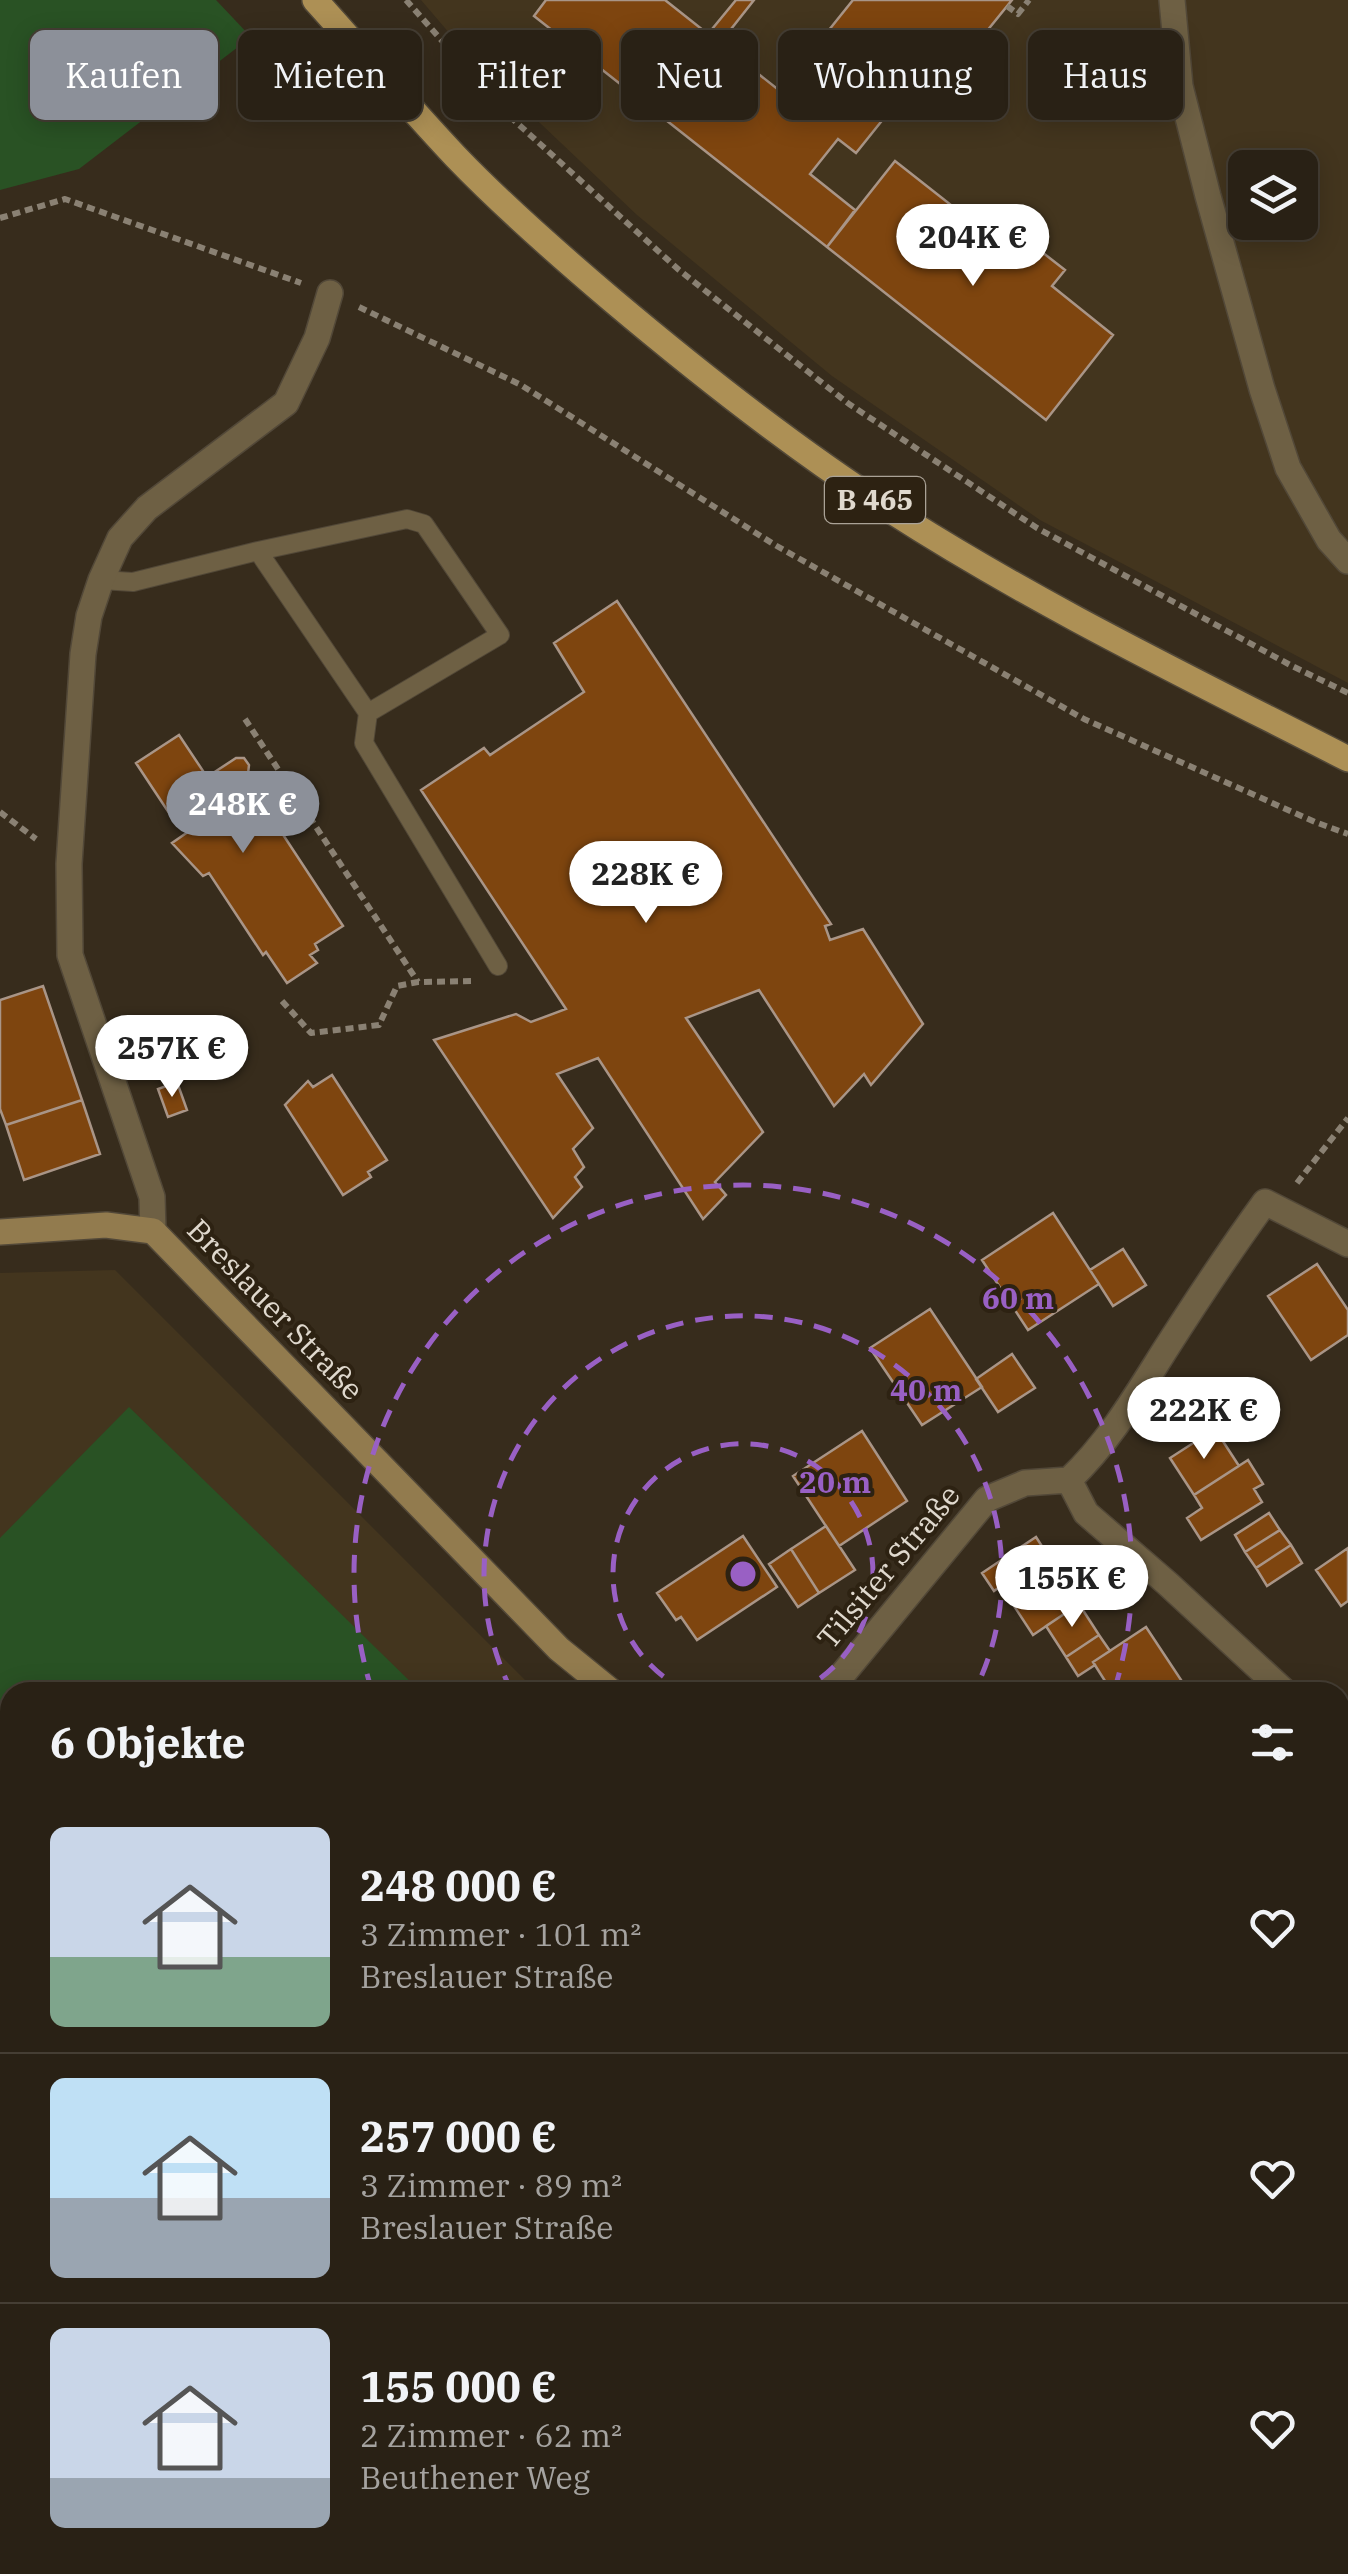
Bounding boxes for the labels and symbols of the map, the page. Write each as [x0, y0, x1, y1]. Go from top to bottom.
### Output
pin: 204K € [892, 204, 1054, 289]
road number: B 465 [825, 477, 925, 523]
pin: 248K € [162, 771, 324, 856]
pin: 228K € [565, 841, 727, 926]
pin: 257K € [91, 1015, 253, 1100]
street label: Breslauer Straße [180, 1210, 373, 1408]
text: 60 m [982, 1278, 1054, 1317]
text: 40 m [890, 1370, 962, 1409]
pin: 222K € [1123, 1377, 1285, 1462]
text: 20 m [799, 1462, 871, 1501]
street label: Tilsiter Straße [808, 1476, 968, 1656]
pin: 155K € [991, 1545, 1153, 1630]
centre of rings [725, 1556, 761, 1592]

